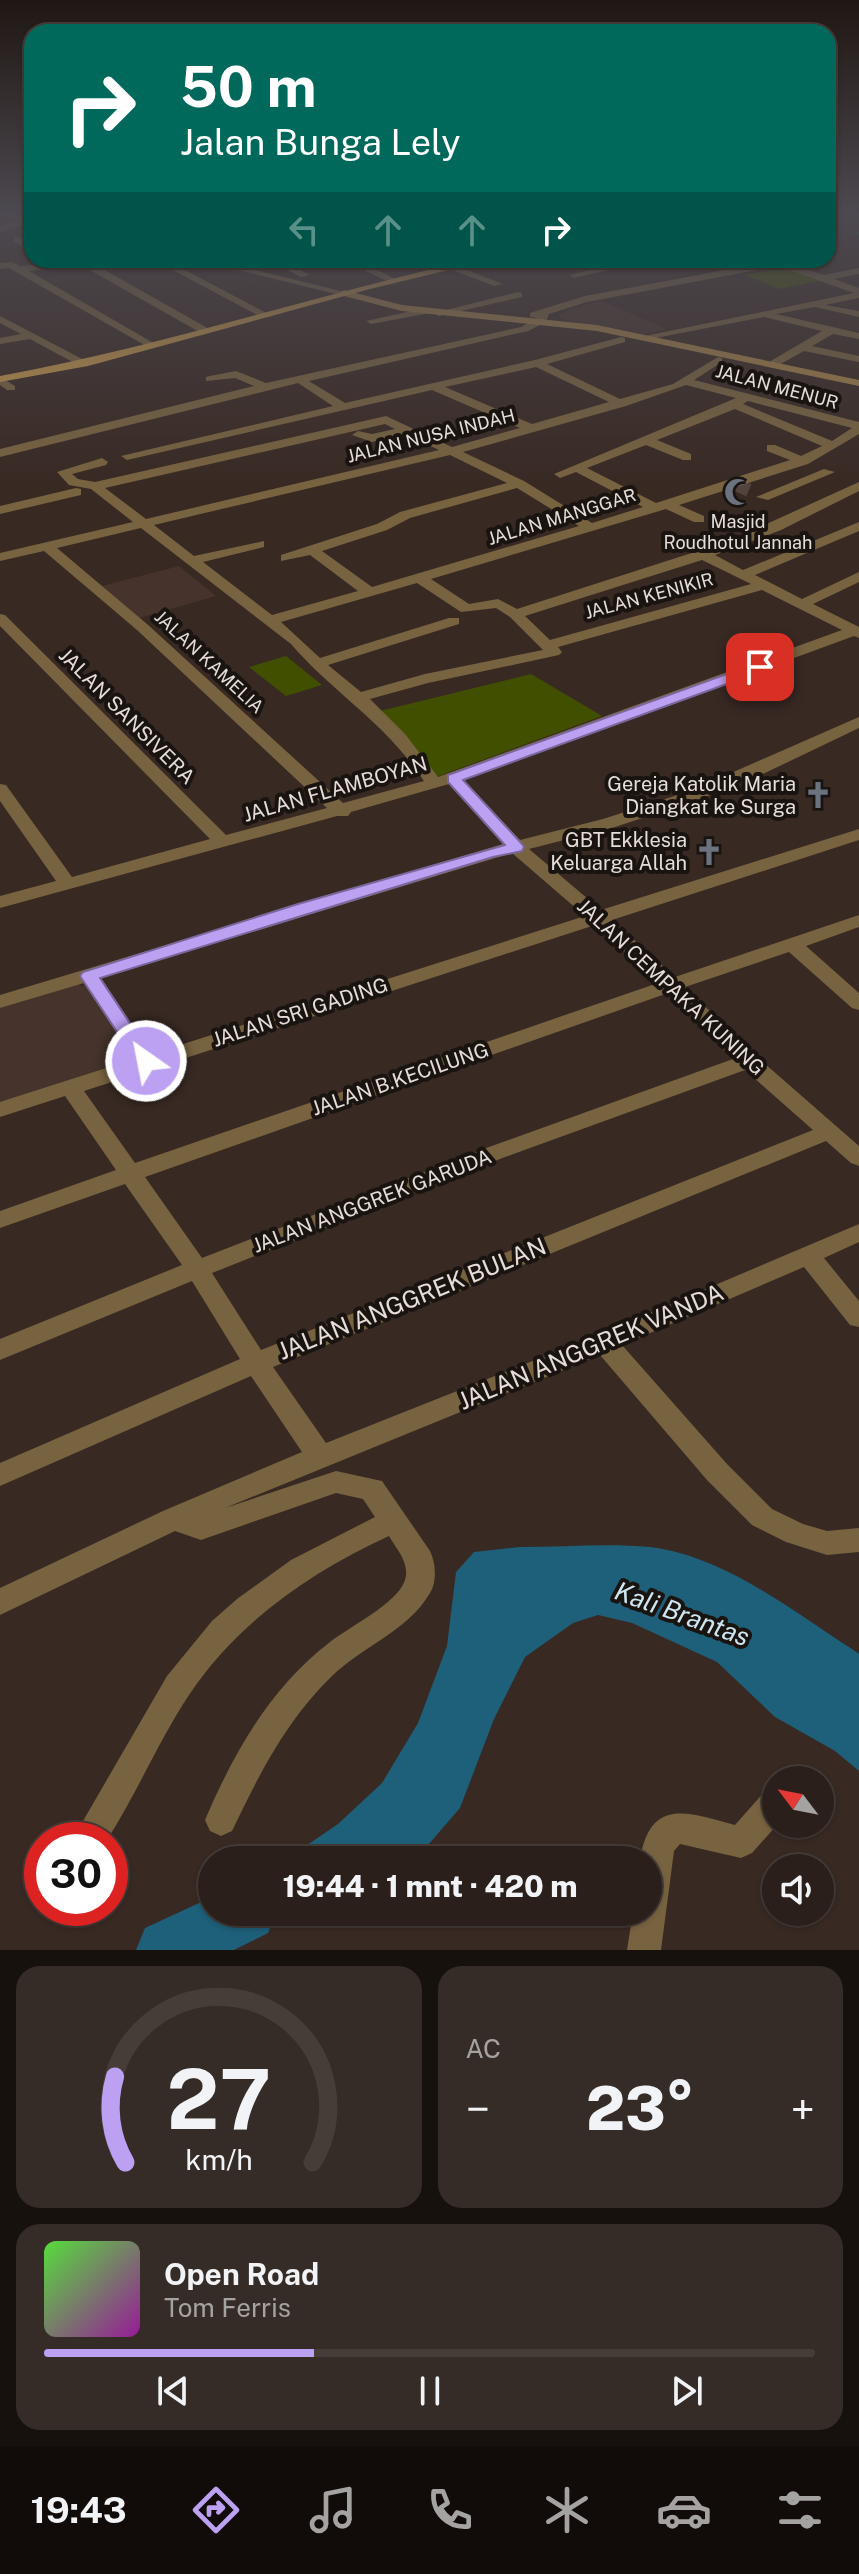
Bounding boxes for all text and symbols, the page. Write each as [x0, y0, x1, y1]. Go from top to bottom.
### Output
text: 50 m [180, 54, 317, 120]
icon: right [48, 56, 152, 160]
text: Jalan Bunga Lely [180, 121, 461, 163]
icon: left [282, 208, 326, 252]
icon: ahead [366, 208, 410, 252]
icon: ahead [450, 208, 494, 252]
icon: right [534, 208, 578, 252]
street label: JALAN MENUR [714, 360, 841, 413]
street label: JALAN NUSA INDAH [345, 404, 517, 467]
mosque icon: Masjid Roudhotul Jannah [723, 477, 753, 507]
street label: JALAN MANGGAR [485, 484, 639, 549]
place label: Masjid Roudhotul Jannah [664, 511, 812, 553]
street label: JALAN KENIKIR [582, 568, 715, 623]
street label: JALAN KAMELIA [150, 606, 268, 718]
pin [726, 633, 794, 701]
street label: JALAN SANSIVERA [54, 643, 200, 789]
icon: arrive [738, 645, 782, 689]
street label: JALAN FLAMBOYAN [240, 751, 430, 827]
place label: Gereja Katolik Maria Diangkat ke Surga [607, 772, 796, 819]
church icon: Gereja Katolik Maria Diangkat ke Surga [803, 780, 833, 810]
place label: GBT Ekklesia Keluarga Allah [550, 828, 687, 875]
church icon: GBT Ekklesia Keluarga Allah [694, 837, 724, 867]
street label: JALAN CEMPAKA KUNING [572, 894, 770, 1080]
street label: JALAN SRI GADING [209, 972, 391, 1052]
position arrow [104, 1019, 188, 1103]
street label: JALAN B.KECILUNG [308, 1037, 492, 1121]
street label: JALAN ANGGREK GARUDA [249, 1144, 495, 1258]
street label: JALAN ANGGREK BULAN [273, 1231, 550, 1365]
street label: JALAN ANGGREK VANDA [454, 1277, 727, 1415]
water label: Kali Brantas [611, 1575, 754, 1652]
north arrow [762, 1766, 834, 1838]
map controls [762, 1766, 834, 1926]
speed limit sign: 30 [24, 1822, 128, 1926]
button: sound [762, 1854, 834, 1926]
text: 19:44 · 1 mnt · 420 m [282, 1868, 578, 1904]
text: AC [466, 2033, 501, 2064]
text: 27 [166, 2050, 271, 2148]
text: 23° [586, 2073, 695, 2144]
text: − [466, 2083, 490, 2135]
text: + [791, 2083, 815, 2135]
text: km/h [185, 2143, 252, 2176]
text: Open Road [164, 2256, 319, 2292]
text: Tom Ferris [164, 2292, 291, 2323]
icon: previous [151, 2369, 195, 2413]
icon: pause [408, 2369, 452, 2413]
icon: next [665, 2369, 709, 2413]
icon: directions [188, 2482, 244, 2538]
icon: music [305, 2482, 361, 2538]
icon: phone [422, 2482, 478, 2538]
icon: climate [539, 2482, 595, 2538]
icon: car [656, 2482, 712, 2538]
icon: filters [772, 2482, 828, 2538]
text: 19:43 [30, 2489, 127, 2531]

